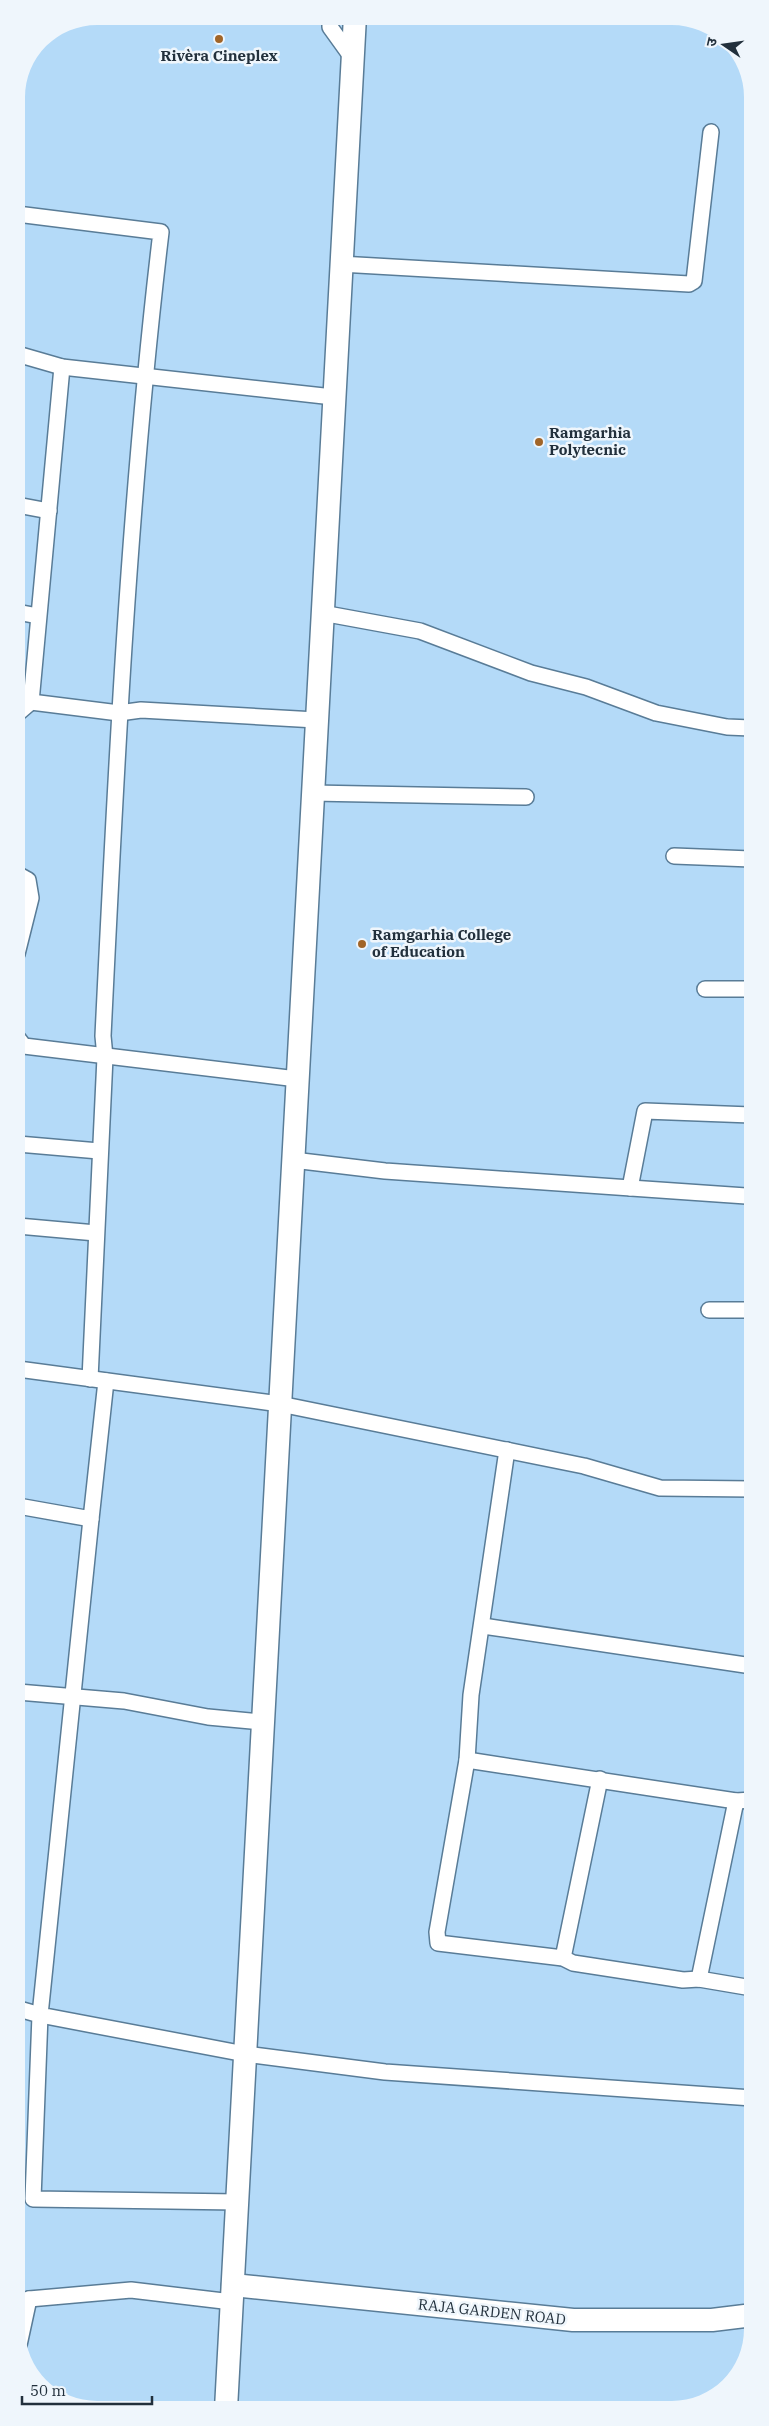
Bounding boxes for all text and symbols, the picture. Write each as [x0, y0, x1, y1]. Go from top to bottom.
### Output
north arrow [699, 20, 749, 70]
marker: Rivèra Cineplex [213, 33, 225, 45]
text: उ [702, 35, 721, 48]
place label: Rivèra Cineplex [160, 46, 278, 65]
place label: Ramgarhia Polytecnic [549, 423, 631, 459]
marker: Ramgarhia Polytecnic [533, 436, 545, 448]
place label: Ramgarhia College of Education [372, 925, 511, 961]
marker: Ramgarhia College of Education [356, 938, 368, 950]
street label: RAJA GARDEN ROAD [417, 2294, 567, 2329]
scale bar [22, 2374, 152, 2406]
text: 50 m [30, 2381, 66, 2400]

